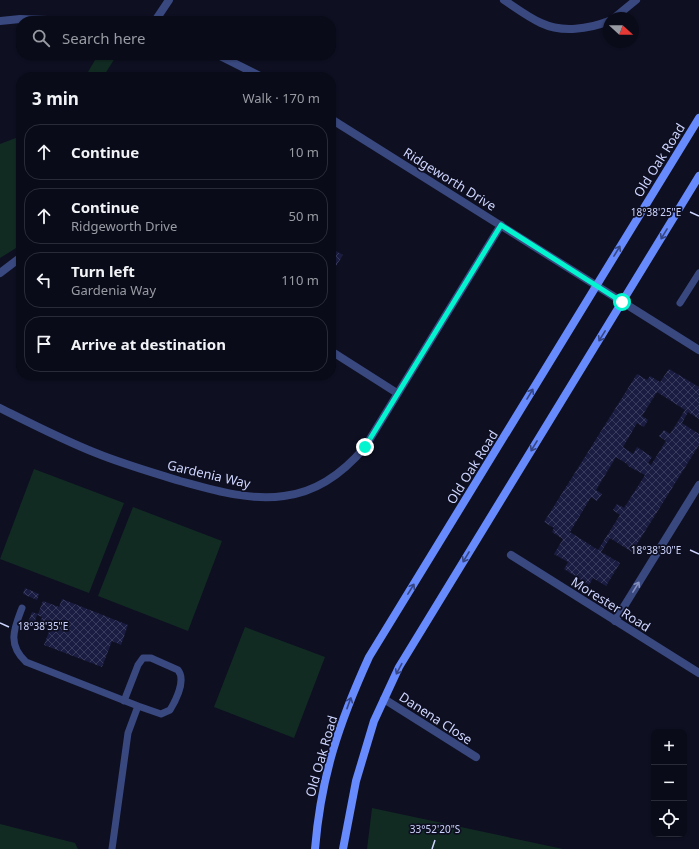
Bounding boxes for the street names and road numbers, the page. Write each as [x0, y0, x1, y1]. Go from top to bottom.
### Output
street label: Old Oak Road [629, 120, 689, 200]
street label: Ridgeworth Drive [400, 143, 500, 215]
street label: Old Oak Road [442, 427, 502, 507]
street label: Gardenia Way [166, 456, 253, 492]
street label: Morester Road [568, 572, 654, 636]
street label: Danena Close [396, 688, 476, 748]
street label: Old Oak Road [301, 713, 341, 799]

